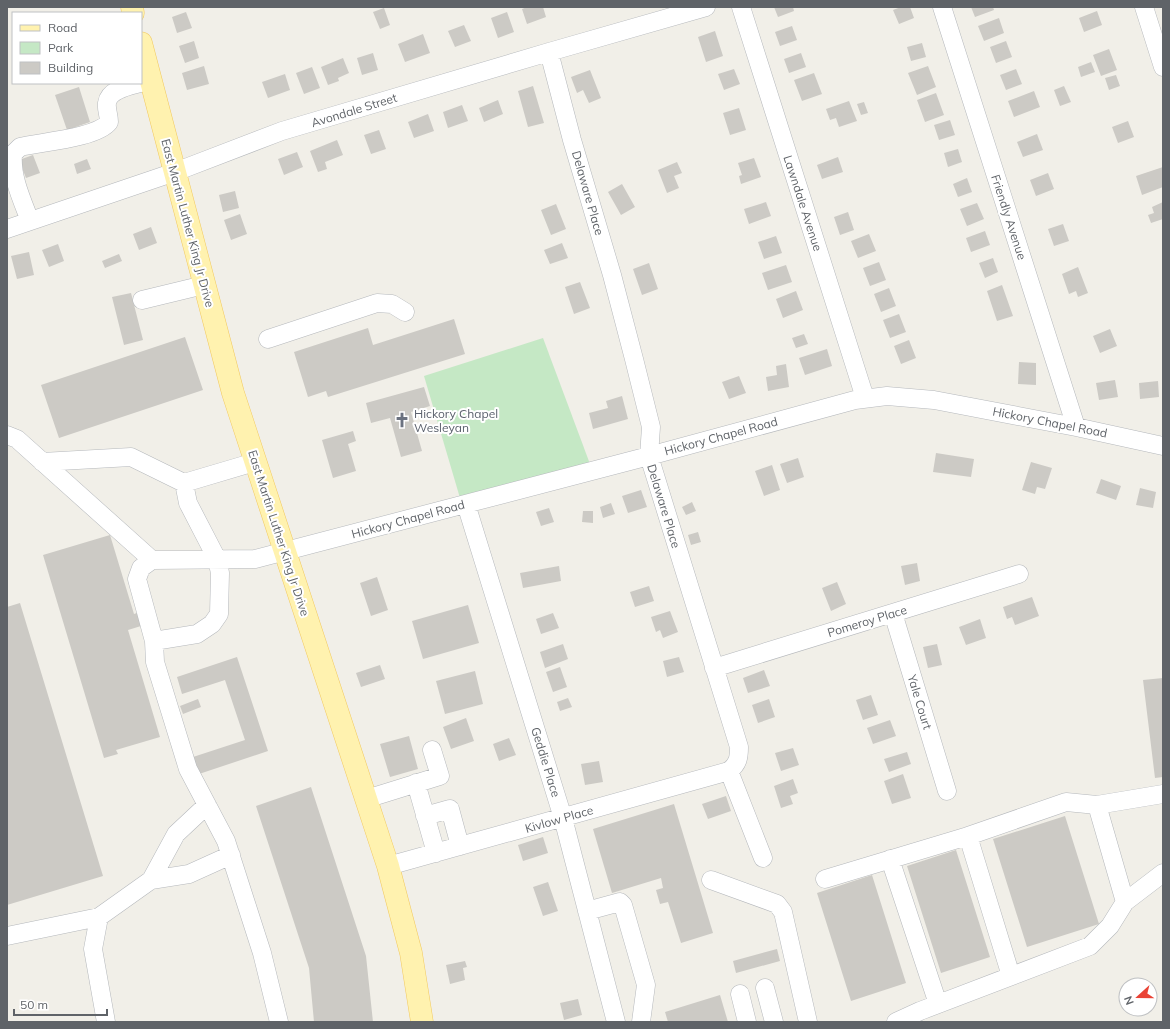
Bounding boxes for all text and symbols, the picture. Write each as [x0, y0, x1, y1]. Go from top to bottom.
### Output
legend [12, 12, 142, 84]
text: Road [48, 20, 77, 35]
text: Park [48, 40, 74, 55]
text: Building [48, 60, 93, 75]
street label: Avondale Street [309, 90, 399, 130]
street label: East Martin Luther King Jr Drive [158, 137, 218, 309]
street label: Delaware Place [569, 149, 607, 237]
street label: Lawndale Avenue [780, 153, 826, 253]
street label: Friendly Avenue [988, 172, 1030, 262]
street label: Hickory Chapel Road [991, 404, 1109, 440]
place label: Hickory Chapel Wesleyan [414, 406, 498, 435]
church icon: Hickory Chapel Wesleyan [393, 411, 411, 429]
street label: Hickory Chapel Road [663, 414, 779, 458]
street label: East Martin Luther King Jr Drive [245, 448, 313, 618]
street label: Delaware Place [644, 462, 684, 550]
street label: Hickory Chapel Road [350, 497, 466, 541]
street label: Pomeroy Place [825, 602, 909, 640]
street label: Yale Court [904, 672, 935, 731]
street label: Geddie Place [528, 725, 564, 799]
street label: Kivlow Place [523, 802, 595, 836]
north arrow [1118, 977, 1158, 1017]
scale bar [14, 991, 107, 1017]
text: N [1121, 994, 1137, 1007]
text: 50 m [20, 997, 48, 1012]

